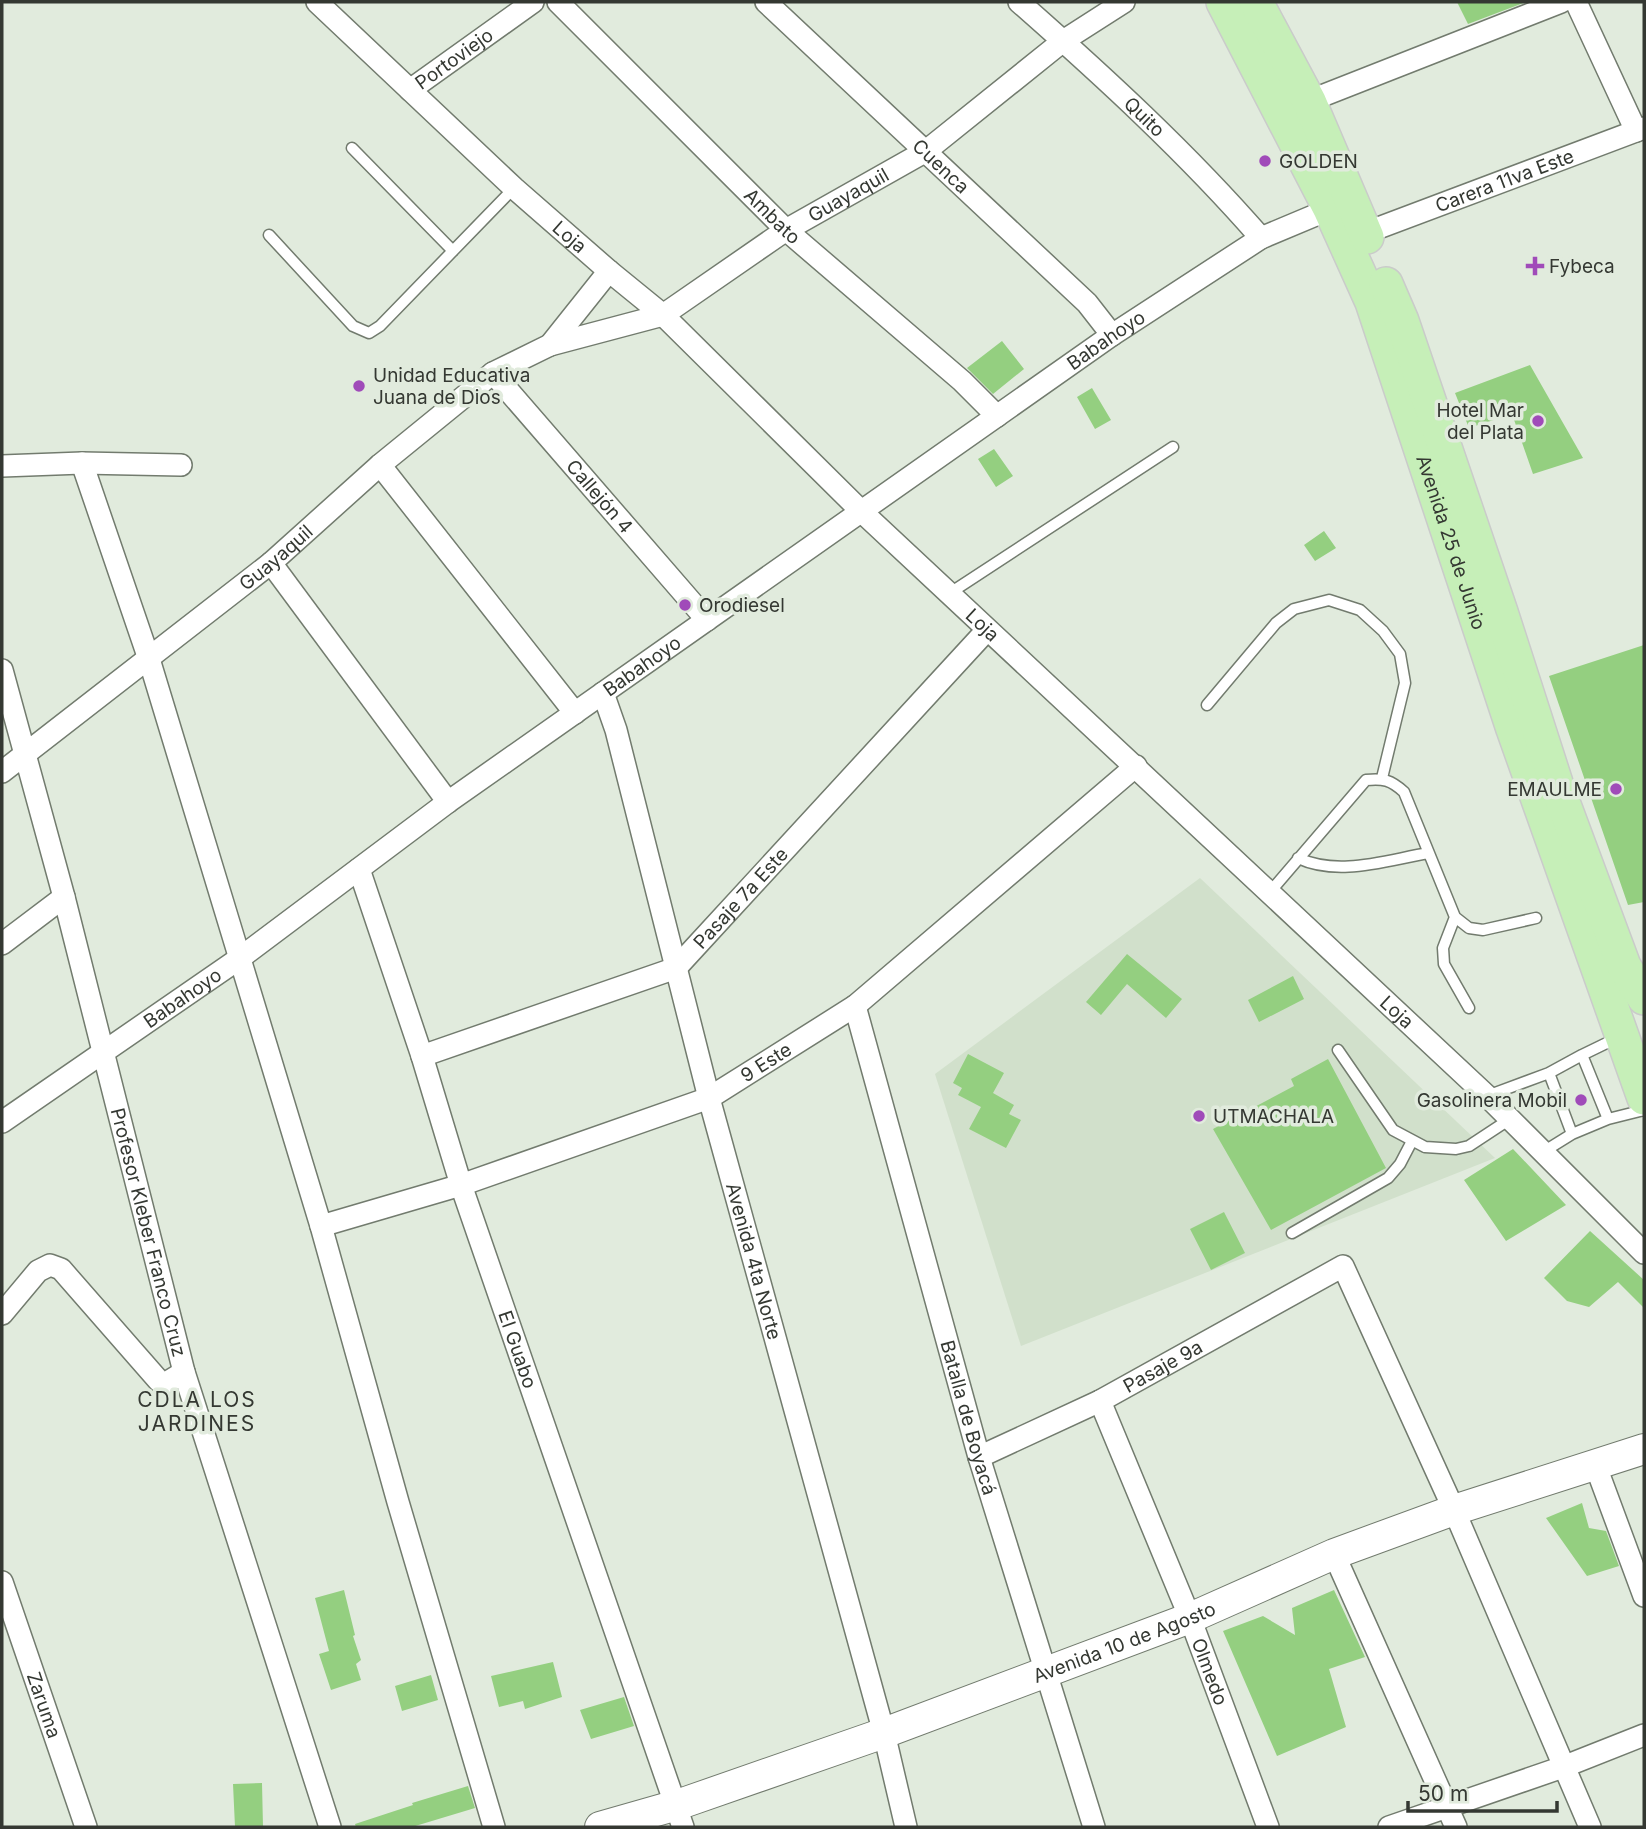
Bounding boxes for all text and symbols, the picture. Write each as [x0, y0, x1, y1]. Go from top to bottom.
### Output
street label: Portoviejo [410, 23, 497, 94]
street label: Quito [1119, 92, 1170, 142]
street label: Cuenca [908, 134, 974, 198]
street label: Carera 11va Este [1432, 144, 1577, 217]
place label: GOLDEN [1279, 150, 1358, 173]
marker: GOLDEN [1257, 153, 1273, 169]
street label: Guayaquil [804, 163, 893, 227]
street label: Ambato [739, 183, 805, 249]
street label: Loja [548, 216, 591, 258]
place label: Fybeca [1549, 255, 1615, 278]
marker: Fybeca [1527, 258, 1543, 274]
street label: Babahoyo [1062, 305, 1149, 375]
place label: Unidad Educativa Juana de Dios [373, 364, 530, 409]
marker: Unidad Educativa Juana de Dios [351, 378, 367, 394]
place label: Hotel Mar del Plata [1436, 399, 1524, 444]
marker: Hotel Mar del Plata [1530, 413, 1546, 429]
street label: Avenida 25 de Junio [1412, 452, 1491, 633]
street label: Callejón 4 [562, 455, 638, 538]
street label: Guayaquil [235, 520, 317, 595]
place label: Orodiesel [699, 594, 785, 617]
marker: Orodiesel [677, 597, 693, 613]
street label: Loja [961, 604, 1004, 646]
street label: Babahoyo [599, 630, 685, 701]
place label: EMAULME [1507, 778, 1602, 801]
marker: EMAULME [1608, 781, 1624, 797]
street label: Pasaje 7a Este [688, 843, 793, 953]
street label: Babahoyo [139, 963, 226, 1033]
street label: Loja [1376, 991, 1419, 1033]
street label: 9 Este [736, 1038, 796, 1087]
place label: Gasolinera Mobil [1417, 1089, 1567, 1112]
marker: Gasolinera Mobil [1573, 1092, 1589, 1108]
street label: Profesor Kleber Franco Cruz [106, 1105, 191, 1359]
place label: UTMACHALA [1213, 1105, 1334, 1128]
marker: UTMACHALA [1191, 1108, 1207, 1124]
street label: Avenida 4ta Norte [721, 1180, 787, 1342]
street label: El Guabo [494, 1308, 542, 1391]
street label: Pasaje 9a [1119, 1335, 1206, 1397]
street label: Batalla de Boyacá [936, 1338, 1002, 1498]
district label: CDLA LOS JARDINES [137, 1387, 257, 1436]
street label: Avenida 10 de Agosto [1030, 1597, 1219, 1687]
street label: Olmedo [1187, 1635, 1233, 1708]
street label: Zaruma [22, 1669, 66, 1741]
scale bar [1408, 1770, 1557, 1814]
text: 50 m [1418, 1781, 1468, 1806]

